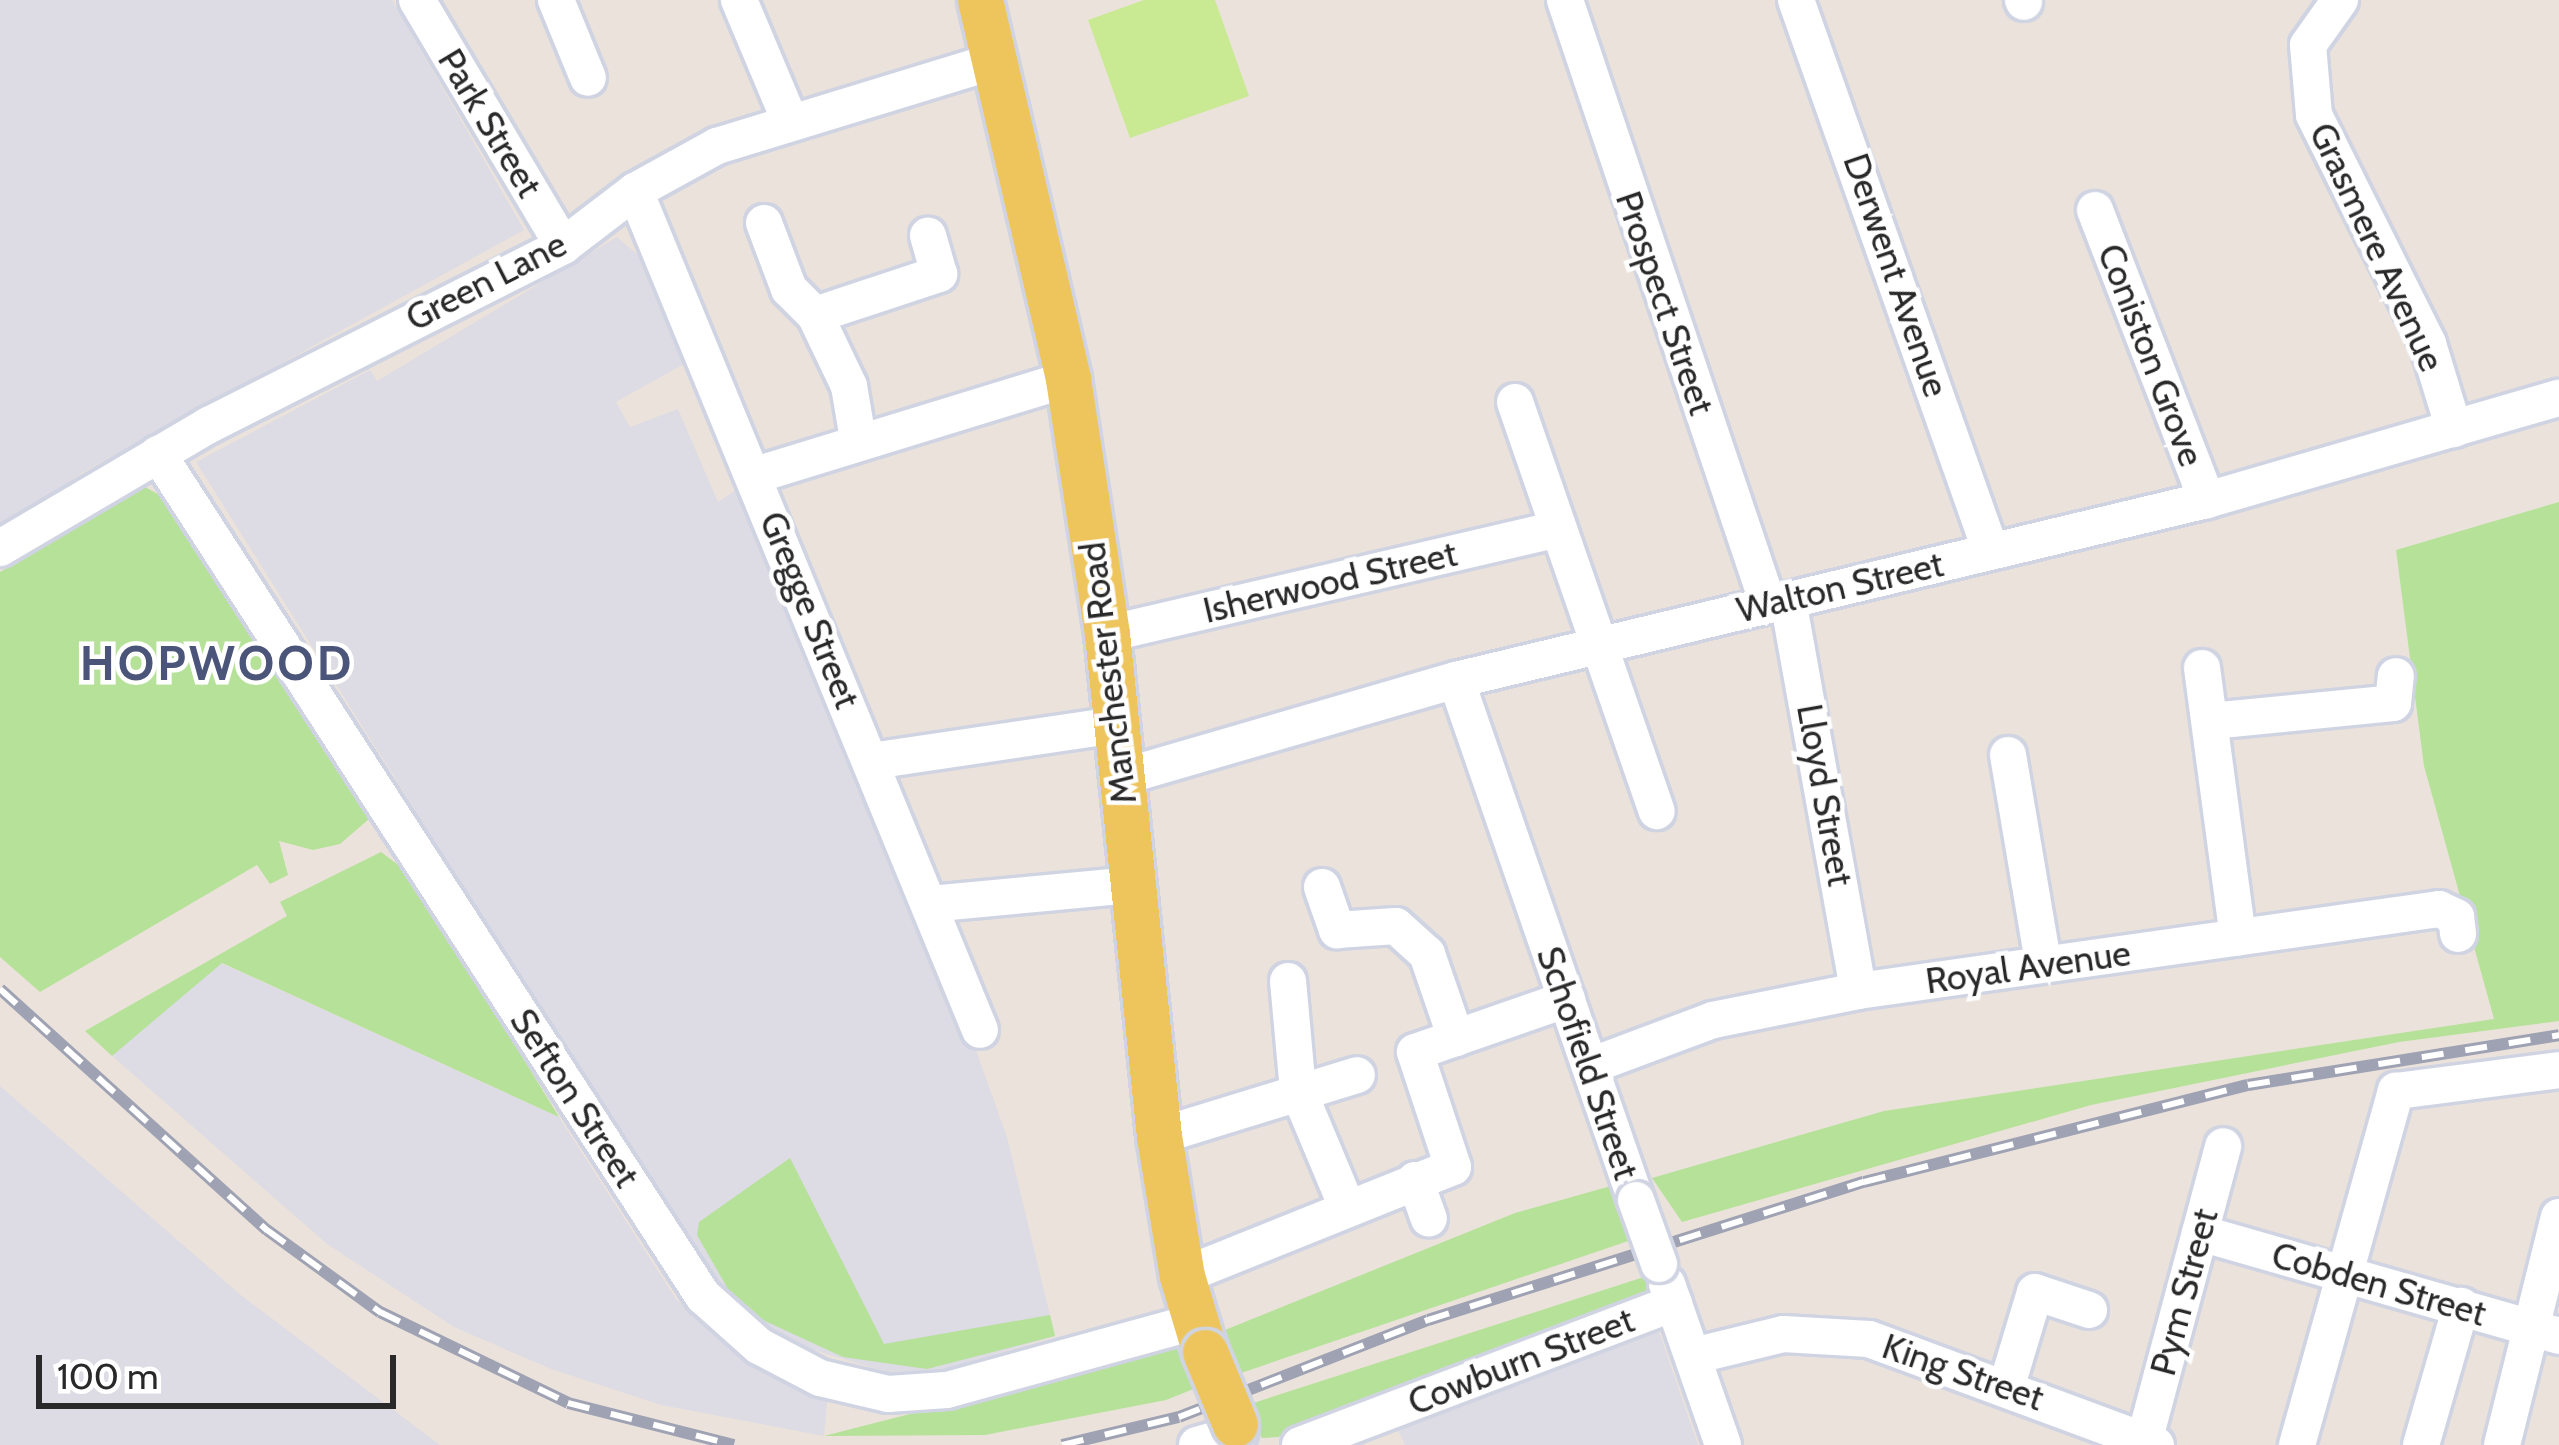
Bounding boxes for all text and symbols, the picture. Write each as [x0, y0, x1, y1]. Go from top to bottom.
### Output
street label: Park Street [429, 41, 551, 205]
street label: Grasmere Avenue [2301, 116, 2453, 378]
street label: Derwent Avenue [1834, 148, 1958, 402]
street label: Prospect Street [1607, 186, 1723, 420]
street label: Green Lane [399, 222, 573, 340]
street label: Coniston Grove [2089, 238, 2213, 472]
street label: Gregge Street [751, 505, 869, 715]
street label: Isherwood Street [1199, 532, 1461, 632]
street label: Manchester Road [1070, 540, 1146, 806]
street label: Walton Street [1732, 542, 1948, 632]
district label: HOPWOOD [80, 635, 354, 693]
street label: Lloyd Street [1788, 701, 1862, 889]
street label: Royal Avenue [1923, 931, 2133, 1003]
street label: Schofield Street [1528, 941, 1648, 1185]
street label: Sefton Street [501, 1001, 649, 1195]
street label: Pym Street [2141, 1204, 2227, 1380]
street label: Cobden Street [2267, 1233, 2491, 1335]
street label: Cowburn Street [1402, 1298, 1640, 1424]
street label: King Street [1877, 1324, 2049, 1420]
scale bar [42, 1331, 402, 1405]
text: 100 m [57, 1354, 159, 1398]

